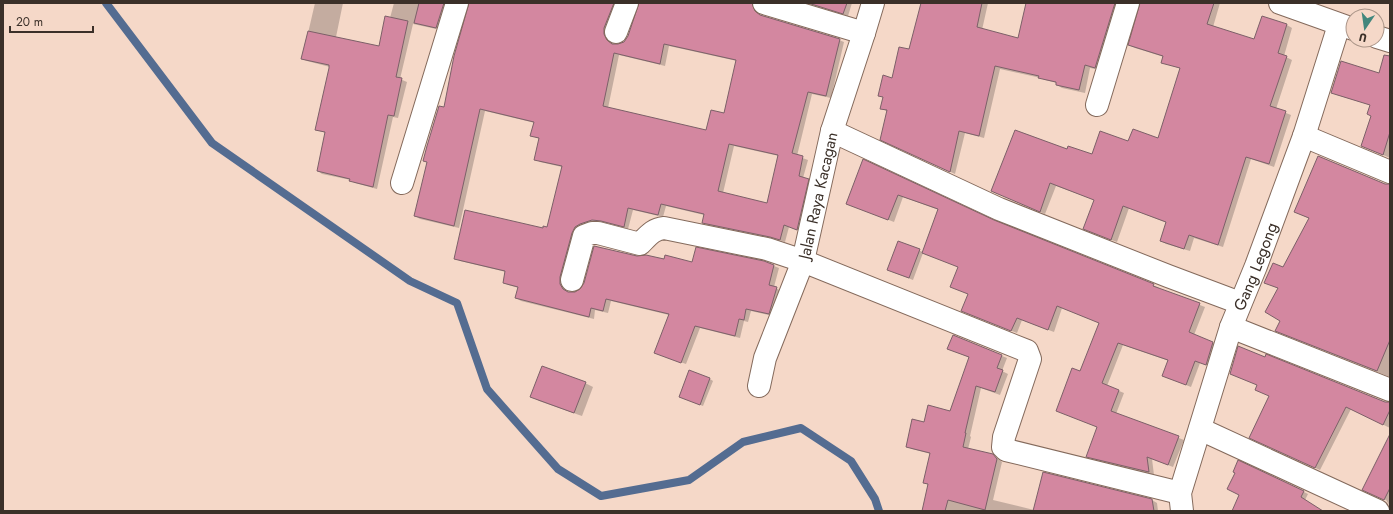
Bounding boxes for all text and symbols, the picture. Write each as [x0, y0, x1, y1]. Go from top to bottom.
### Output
scale bar [10, 8, 93, 34]
north arrow [1345, 8, 1385, 48]
text: 20 m [16, 13, 43, 31]
text: U [1357, 29, 1368, 46]
street label: Jalan Raya Kacagan [792, 130, 843, 263]
street label: Gang Legong [1227, 219, 1283, 314]

